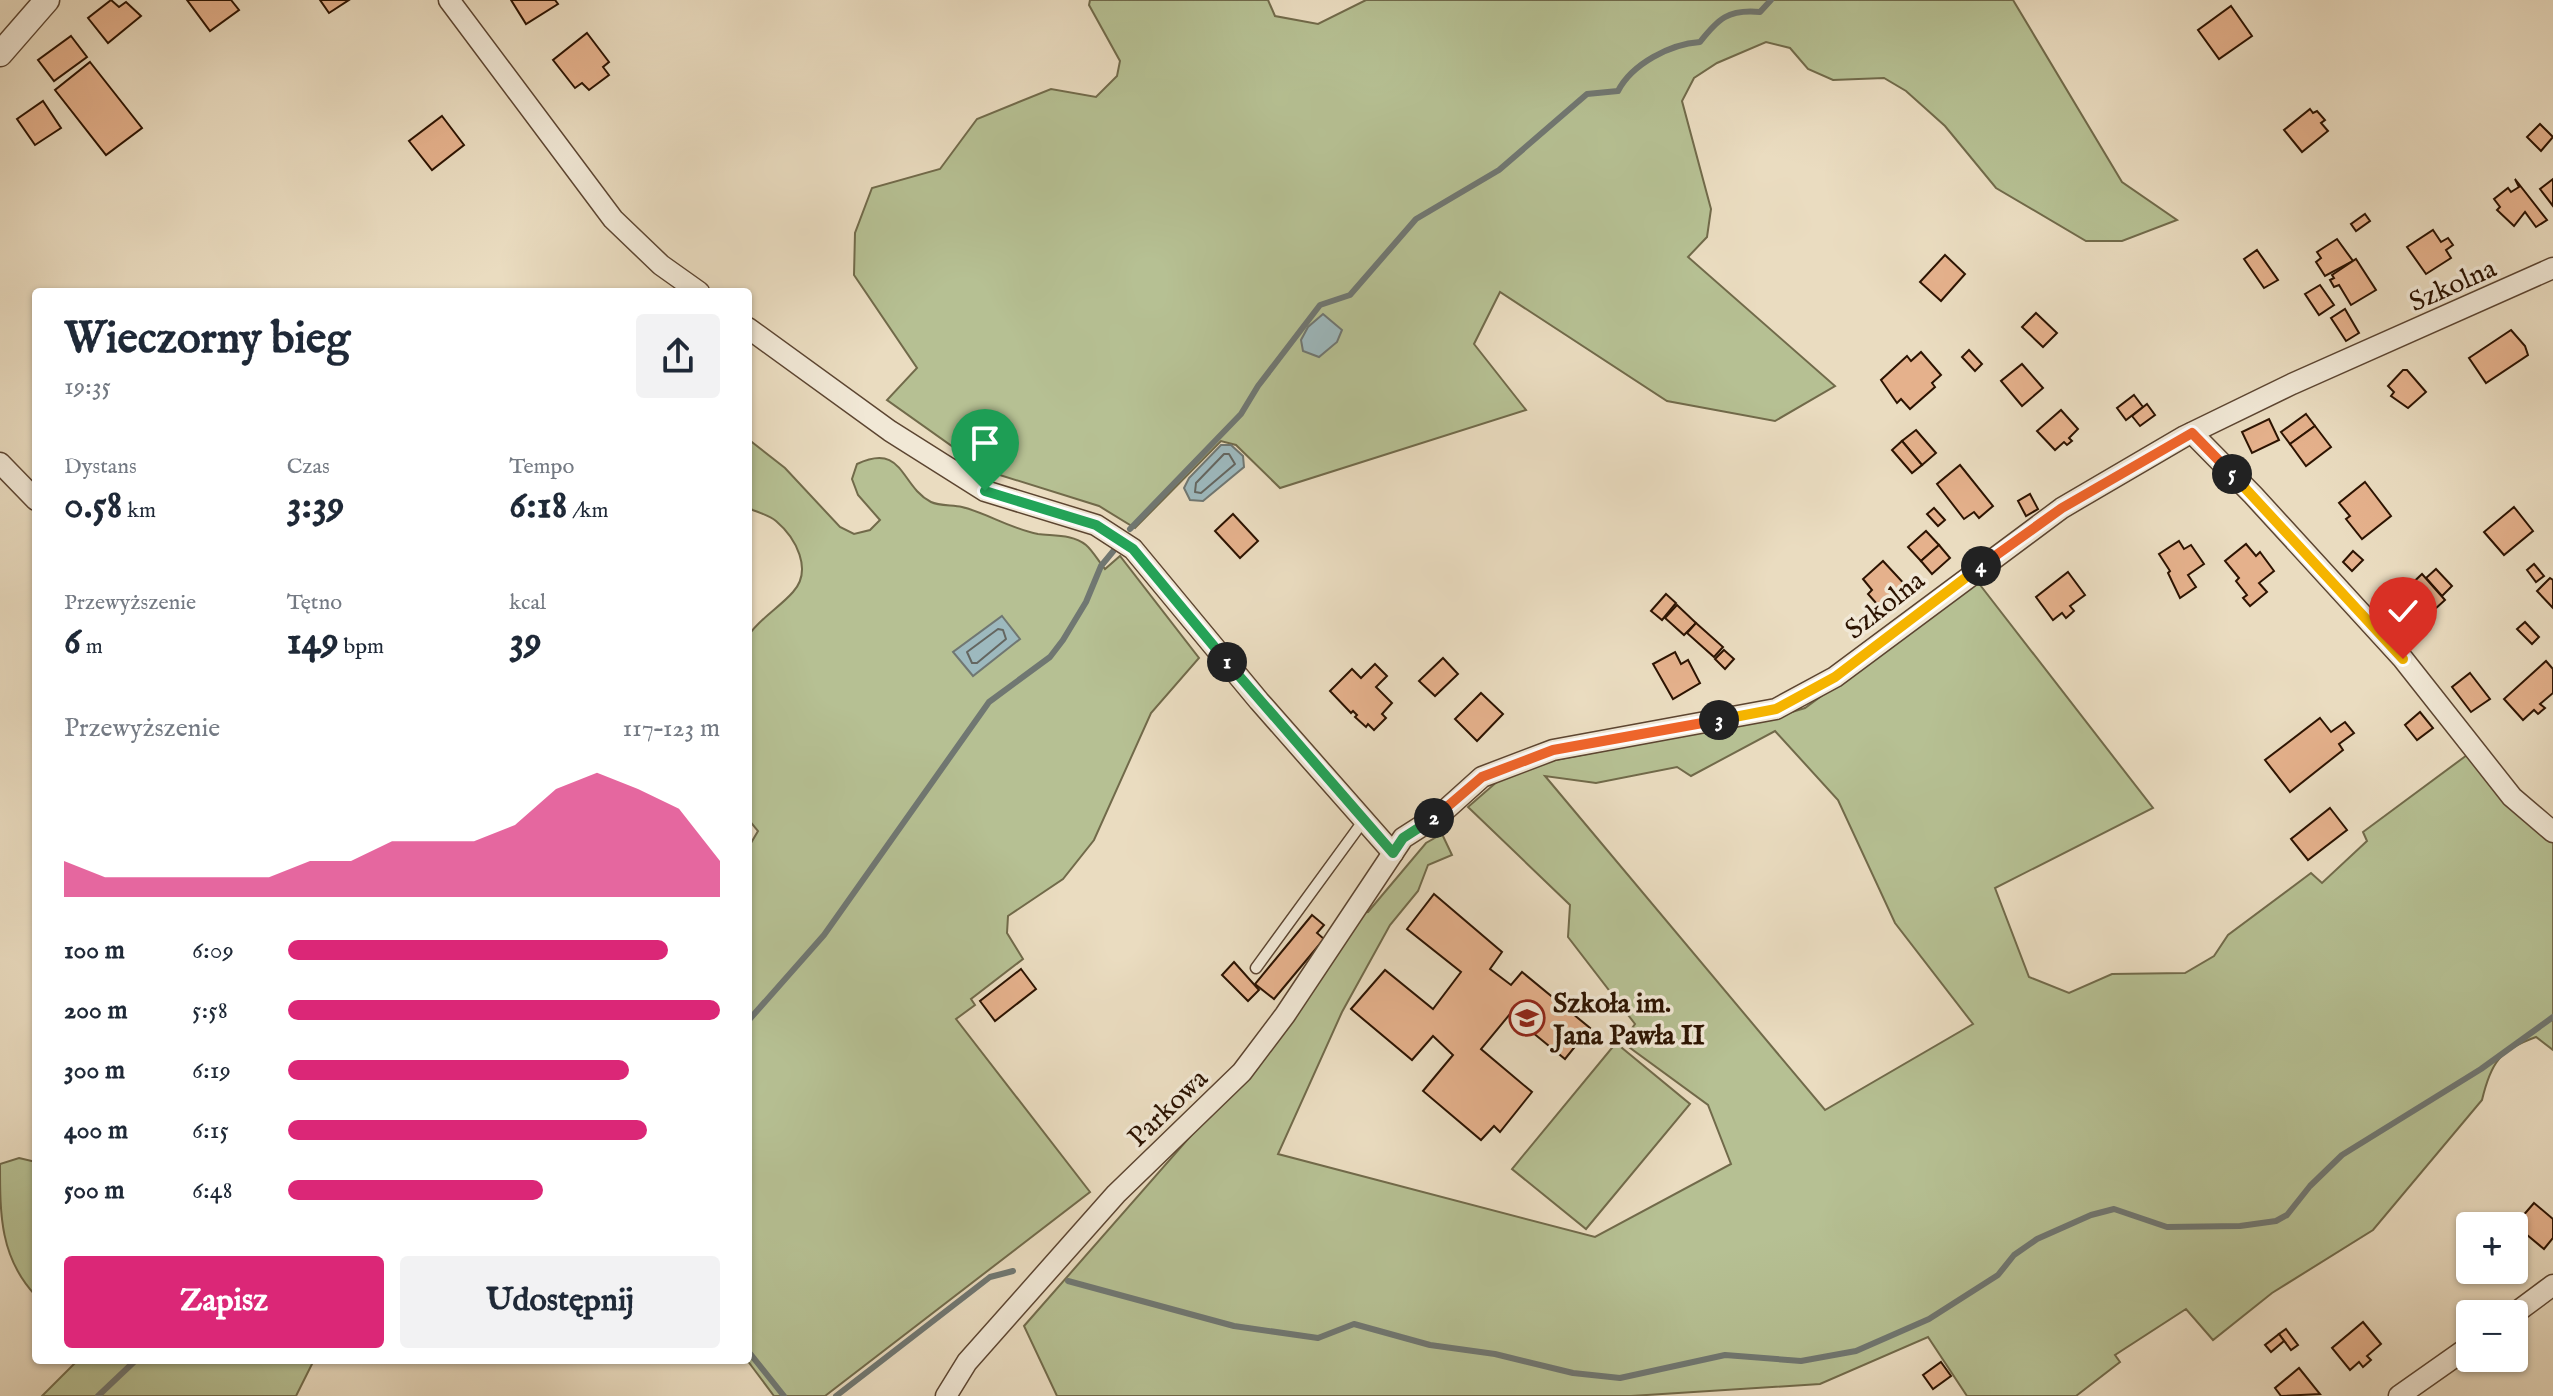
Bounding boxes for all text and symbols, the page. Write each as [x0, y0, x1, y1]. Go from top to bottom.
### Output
street label: Szkolna [2404, 251, 2503, 321]
text: Wieczorny bieg [64, 312, 350, 368]
button: share [636, 314, 720, 398]
text: 19:35 [64, 370, 111, 403]
pin [951, 409, 1019, 491]
icon: arrive [963, 421, 1007, 465]
text: Dystans [64, 453, 137, 481]
text: Czas [287, 453, 330, 481]
text: Tempo [509, 453, 574, 481]
pin: 5 [2212, 454, 2252, 494]
text: 5 [2228, 460, 2236, 488]
text: 0.58 [64, 481, 122, 532]
text: 3:39 [287, 481, 345, 532]
text: 6:18 [509, 481, 567, 532]
text: km [122, 497, 156, 525]
text: /km [567, 497, 608, 525]
pin: 4 [1961, 546, 2001, 586]
text: 4 [1976, 552, 1986, 580]
street label: Szkolna [1839, 563, 1933, 648]
pin [2369, 577, 2437, 659]
text: Przewyższenie [64, 589, 196, 617]
text: Tętno [287, 589, 342, 617]
text: kcal [509, 589, 546, 617]
icon: check [2381, 589, 2425, 633]
text: 6 [64, 617, 81, 668]
text: 149 [287, 617, 339, 668]
text: 39 [509, 617, 542, 668]
text: m [81, 633, 103, 661]
text: bpm [339, 633, 384, 661]
pin: 1 [1207, 642, 1247, 682]
text: 1 [1223, 648, 1231, 676]
pin: 3 [1699, 700, 1739, 740]
text: 3 [1715, 706, 1723, 734]
text: Przewyższenie [64, 712, 220, 745]
text: 117–123 m [622, 712, 720, 745]
pin: 2 [1414, 798, 1454, 838]
text: 2 [1429, 804, 1439, 832]
text: 100 m [64, 934, 125, 967]
text: 6:09 [192, 934, 234, 967]
place label: Szkoła im. Jana Pawła II [1549, 987, 1705, 1054]
text: 200 m [64, 994, 128, 1027]
text: 5:58 [192, 994, 228, 1027]
school or university icon: Szkoła im. Jana Pawła II [1508, 999, 1546, 1037]
text: 300 m [64, 1054, 125, 1087]
text: 6:19 [192, 1054, 231, 1087]
street label: Parkowa [1121, 1061, 1217, 1156]
text: 400 m [64, 1114, 128, 1147]
text: 6:15 [192, 1114, 229, 1147]
text: 500 m [64, 1174, 125, 1207]
text: 6:48 [192, 1174, 233, 1207]
map controls [2456, 1212, 2528, 1372]
button: + [2456, 1212, 2528, 1284]
button: Zapisz [64, 1256, 384, 1348]
button: Udostępnij [400, 1256, 720, 1348]
button: − [2456, 1300, 2528, 1372]

